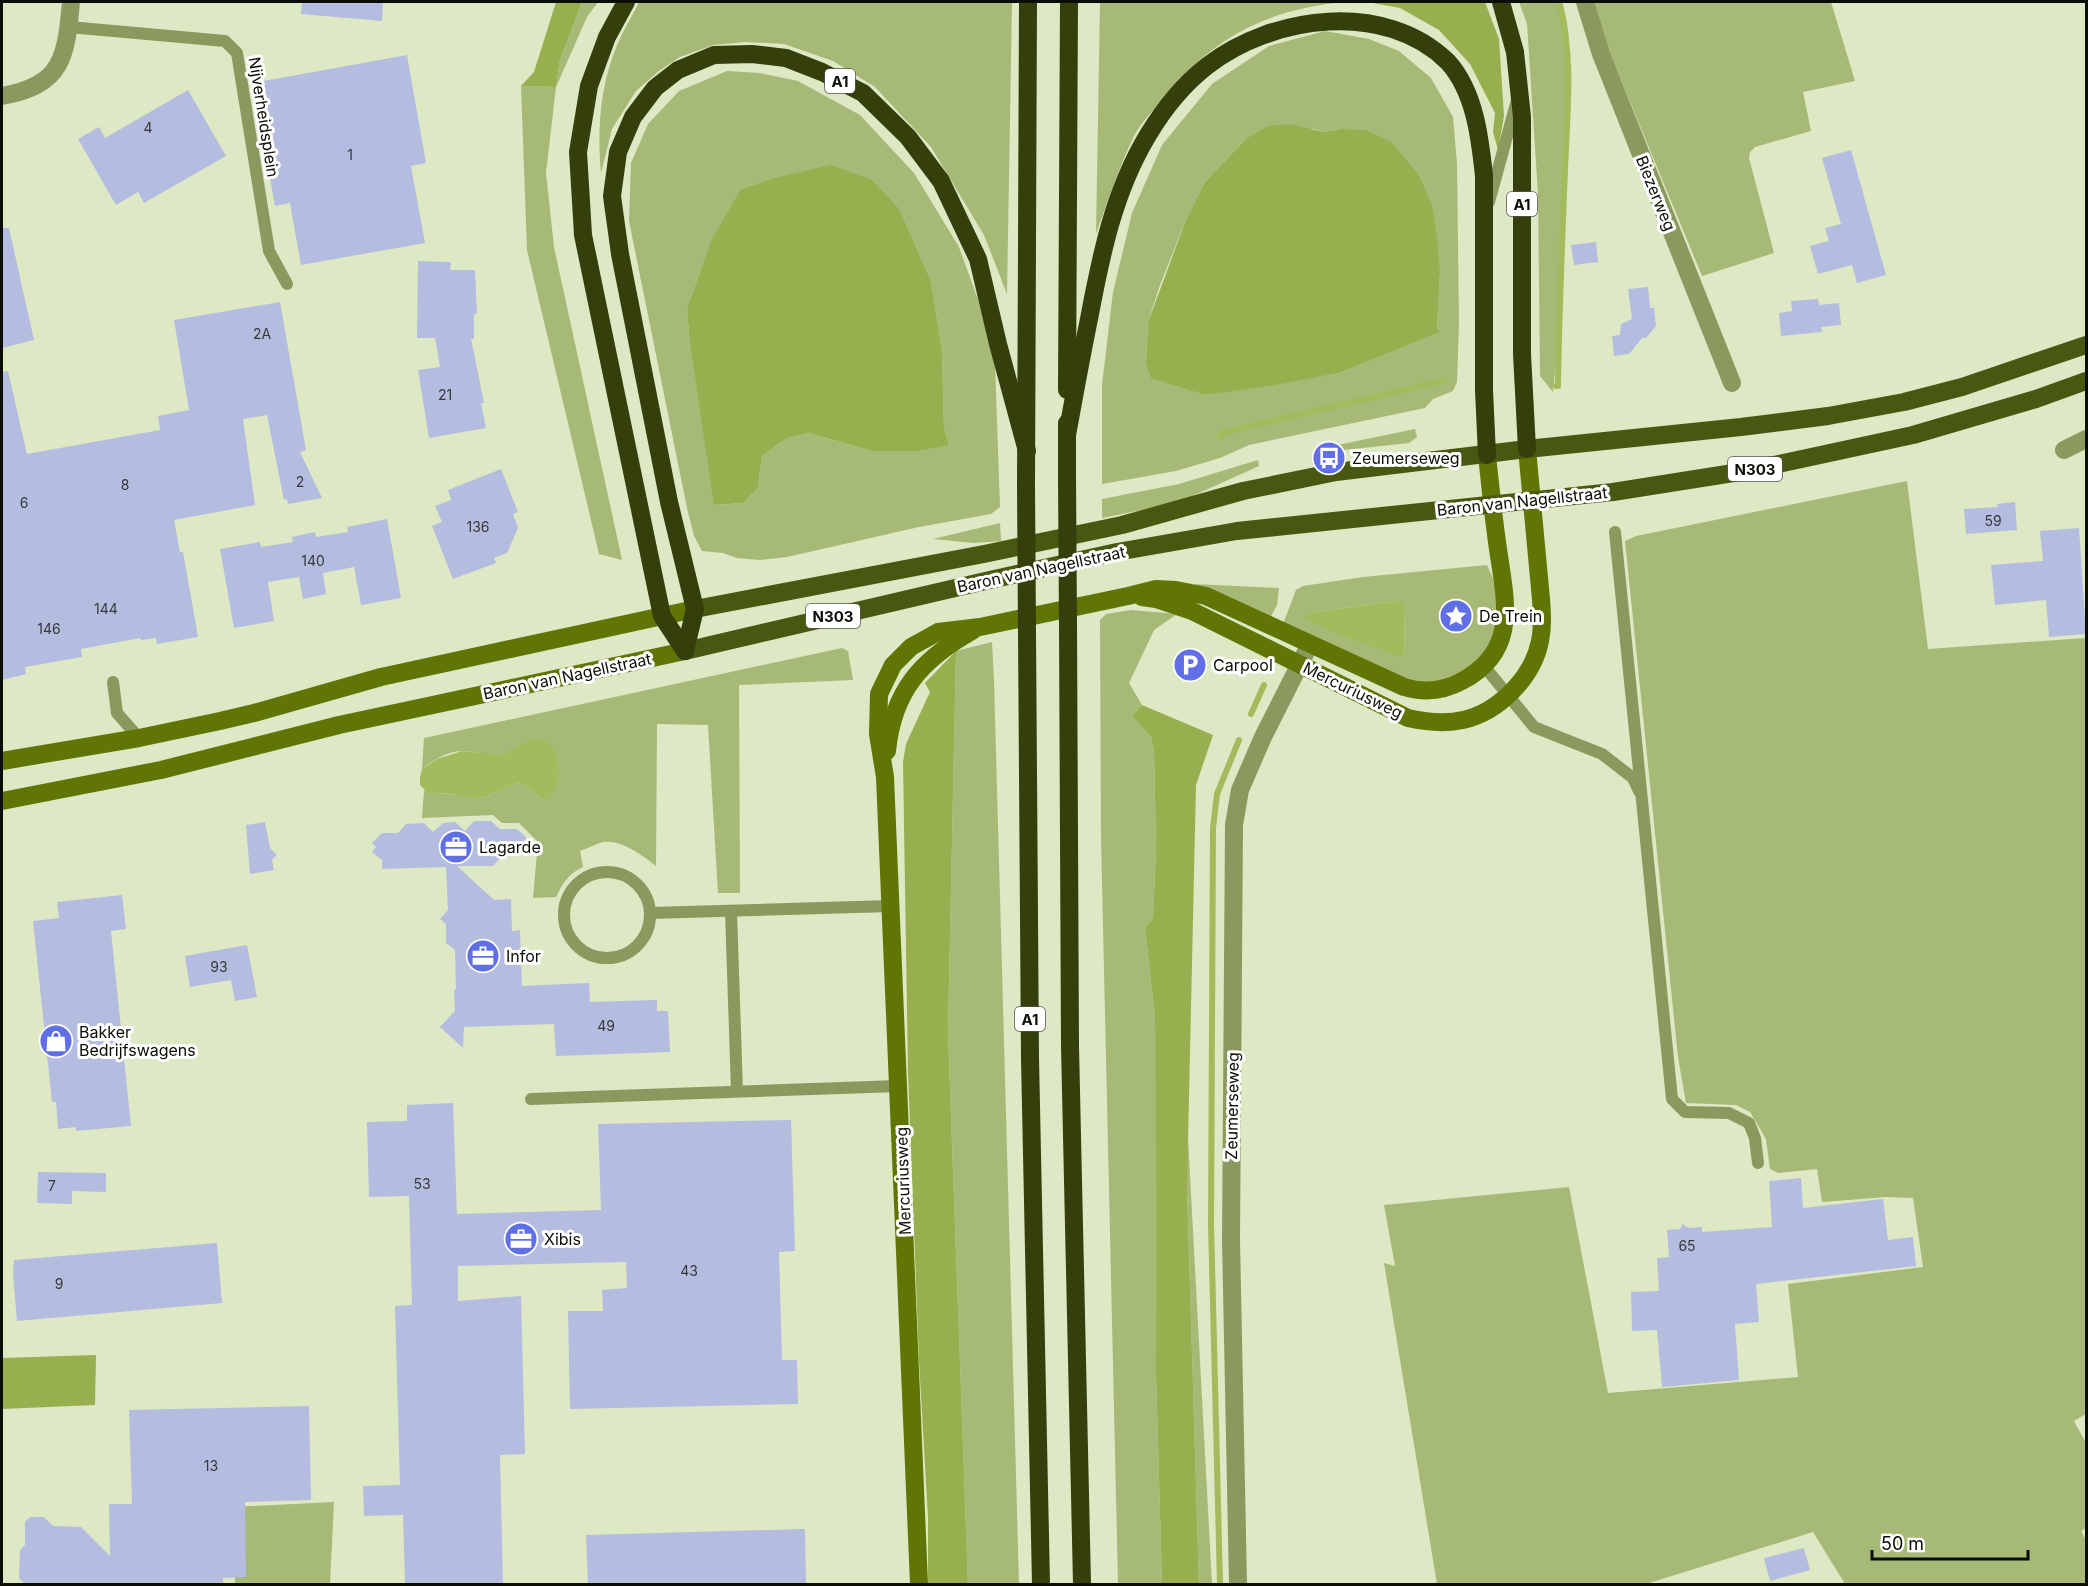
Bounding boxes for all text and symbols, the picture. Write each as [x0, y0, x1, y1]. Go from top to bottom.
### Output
street label: Nijverheidsplein [245, 56, 283, 178]
road number: A1 [825, 69, 855, 93]
house number: 4 [143, 119, 153, 136]
house number: 1 [347, 146, 353, 163]
street label: Biezerweg [1632, 152, 1680, 234]
road number: A1 [1507, 192, 1537, 216]
house number: 2A [253, 325, 271, 342]
house number: 21 [438, 386, 452, 403]
bus stop icon: Zeumerseweg [1311, 440, 1347, 476]
place label: Zeumerseweg [1352, 448, 1460, 468]
road number: N303 [1728, 457, 1782, 481]
house number: 2 [296, 473, 304, 490]
house number: 8 [121, 476, 129, 493]
street label: Baron van Nagellstraat [1436, 482, 1608, 520]
house number: 6 [20, 494, 28, 511]
house number: 59 [1984, 512, 2002, 529]
house number: 136 [466, 518, 490, 535]
street label: Baron van Nagellstraat [955, 541, 1127, 597]
house number: 140 [301, 552, 325, 569]
place icon: De Trein [1438, 598, 1474, 634]
house number: 144 [94, 600, 118, 617]
road number: N303 [806, 604, 860, 628]
place label: De Trein [1479, 606, 1542, 626]
house number: 146 [37, 620, 61, 637]
parking icon: Carpool [1172, 647, 1208, 683]
street label: Baron van Nagellstraat [481, 648, 653, 704]
place label: Carpool [1213, 655, 1273, 675]
street label: Mercuriusweg [1300, 657, 1406, 723]
office icon: Lagarde [438, 829, 474, 865]
place label: Lagarde [479, 837, 541, 857]
office icon: Infor [465, 938, 501, 974]
place label: Infor [506, 946, 541, 966]
house number: 93 [210, 958, 228, 975]
road number: A1 [1015, 1007, 1045, 1031]
house number: 49 [597, 1017, 615, 1034]
place label: Bakker Bedrijfswagens [79, 1022, 196, 1060]
shop icon: Bakker Bedrijfswagens [38, 1023, 74, 1059]
street label: Zeumerseweg [1221, 1052, 1243, 1160]
street label: Mercuriusweg [891, 1127, 915, 1235]
house number: 53 [413, 1175, 431, 1192]
house number: 7 [48, 1177, 56, 1194]
office icon: Xibis [503, 1221, 539, 1257]
place label: Xibis [544, 1229, 581, 1249]
house number: 65 [1678, 1237, 1696, 1254]
house number: 43 [680, 1262, 698, 1279]
house number: 9 [55, 1275, 63, 1292]
house number: 13 [204, 1457, 218, 1474]
scale bar [1872, 1523, 2028, 1561]
text: 50 m [1881, 1533, 1924, 1554]

